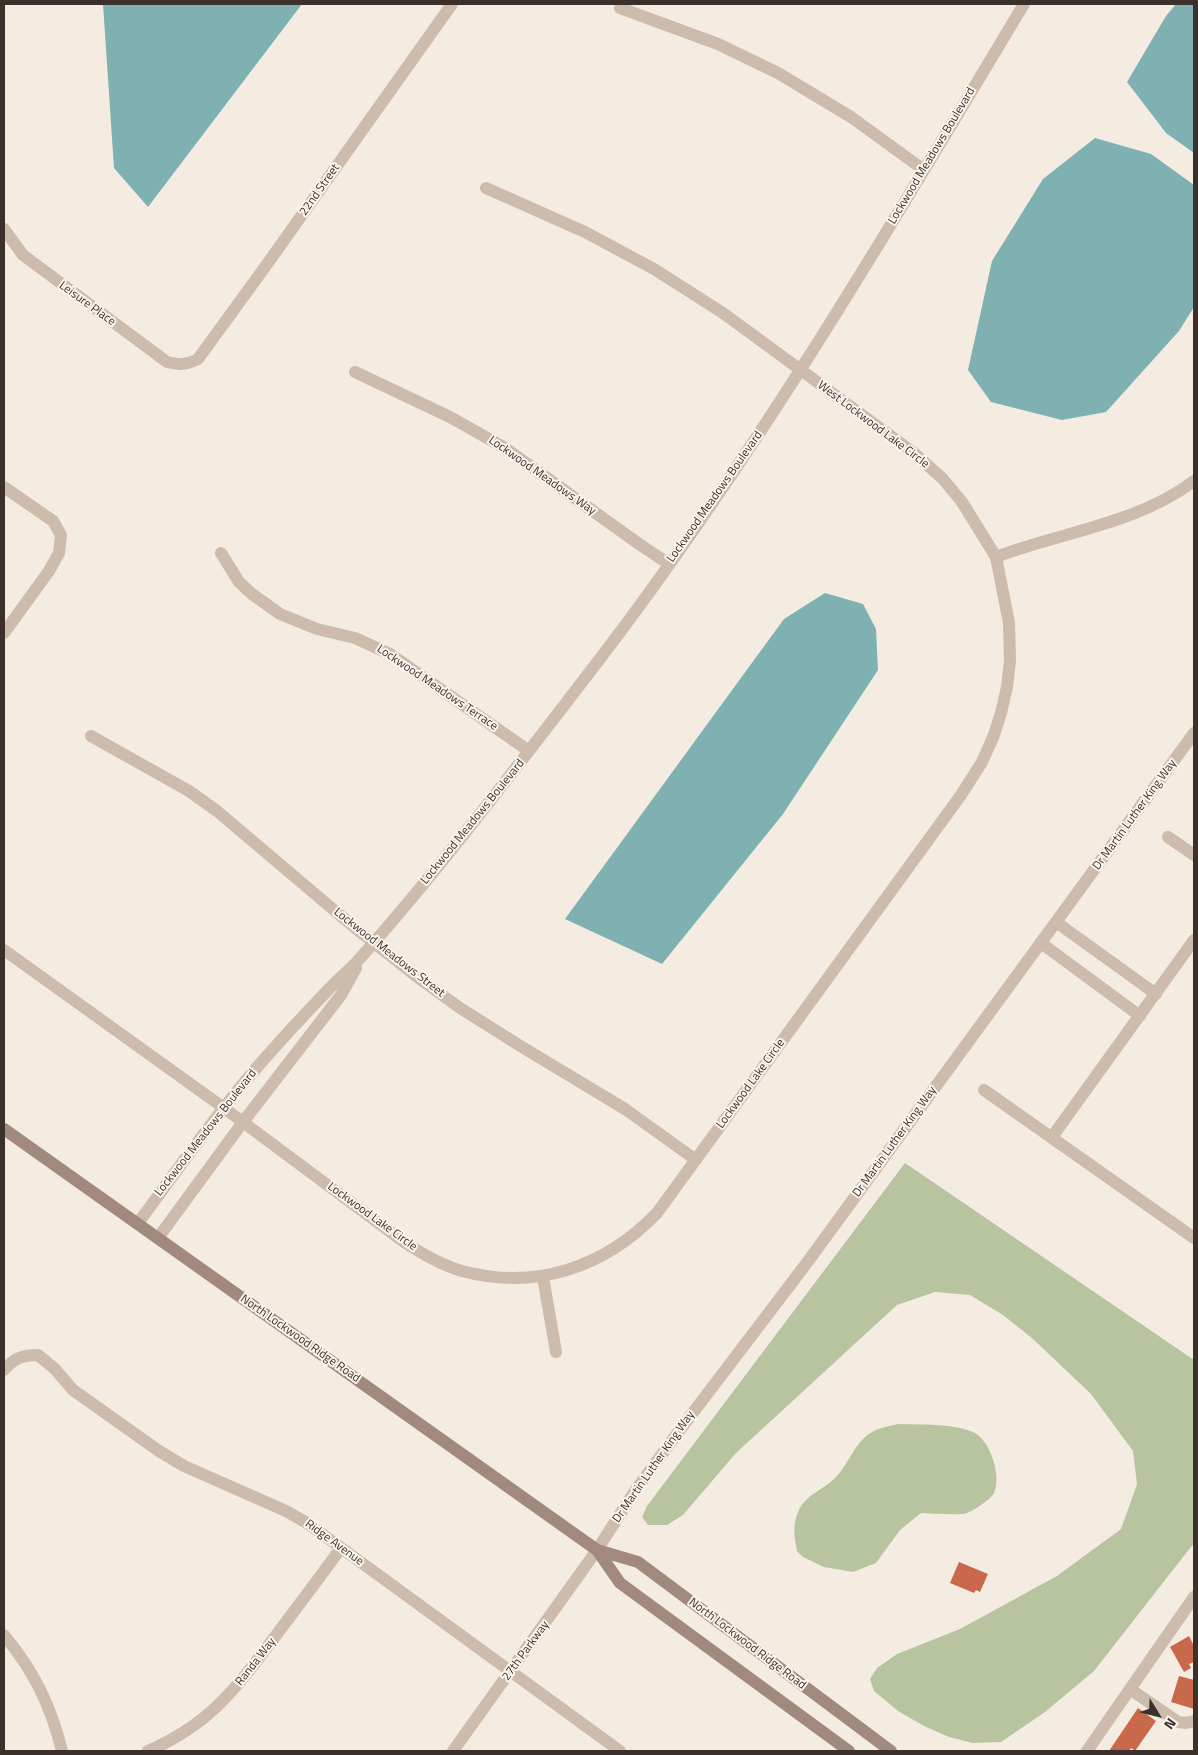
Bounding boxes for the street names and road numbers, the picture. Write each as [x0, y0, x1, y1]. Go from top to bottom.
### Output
street label: Lockwood Meadows Boulevard [885, 85, 979, 227]
street label: 22nd Street [297, 161, 343, 219]
street label: Leisure Place [56, 279, 118, 329]
street label: West Lockwood Lake Circle [814, 378, 932, 472]
street label: Lockwood Meadows Boulevard [664, 429, 766, 565]
street label: Lockwood Meadows Way [485, 433, 599, 519]
street label: Lockwood Meadows Terrace [374, 642, 500, 734]
street label: Lockwood Meadows Boulevard [418, 757, 528, 887]
street label: Dr Martin Luther King Way [1090, 757, 1180, 873]
street label: Lockwood Meadows Street [331, 905, 447, 1001]
street label: Lockwood Lake Circle [714, 1036, 788, 1132]
street label: Lockwood Meadows Boulevard [152, 1067, 260, 1199]
street label: Dr Martin Luther King Way [850, 1084, 940, 1200]
street label: Lockwood Lake Circle [324, 1180, 420, 1254]
street label: North Lockwood Ridge Road [237, 1292, 363, 1386]
street label: Dr Martin Luther King Way [610, 1408, 698, 1526]
street label: Ridge Avenue [302, 1517, 366, 1569]
street label: North Lockwood Ridge Road [686, 1595, 808, 1693]
street label: 27th Parkway [499, 1618, 553, 1684]
street label: Randa Way [233, 1635, 279, 1689]

